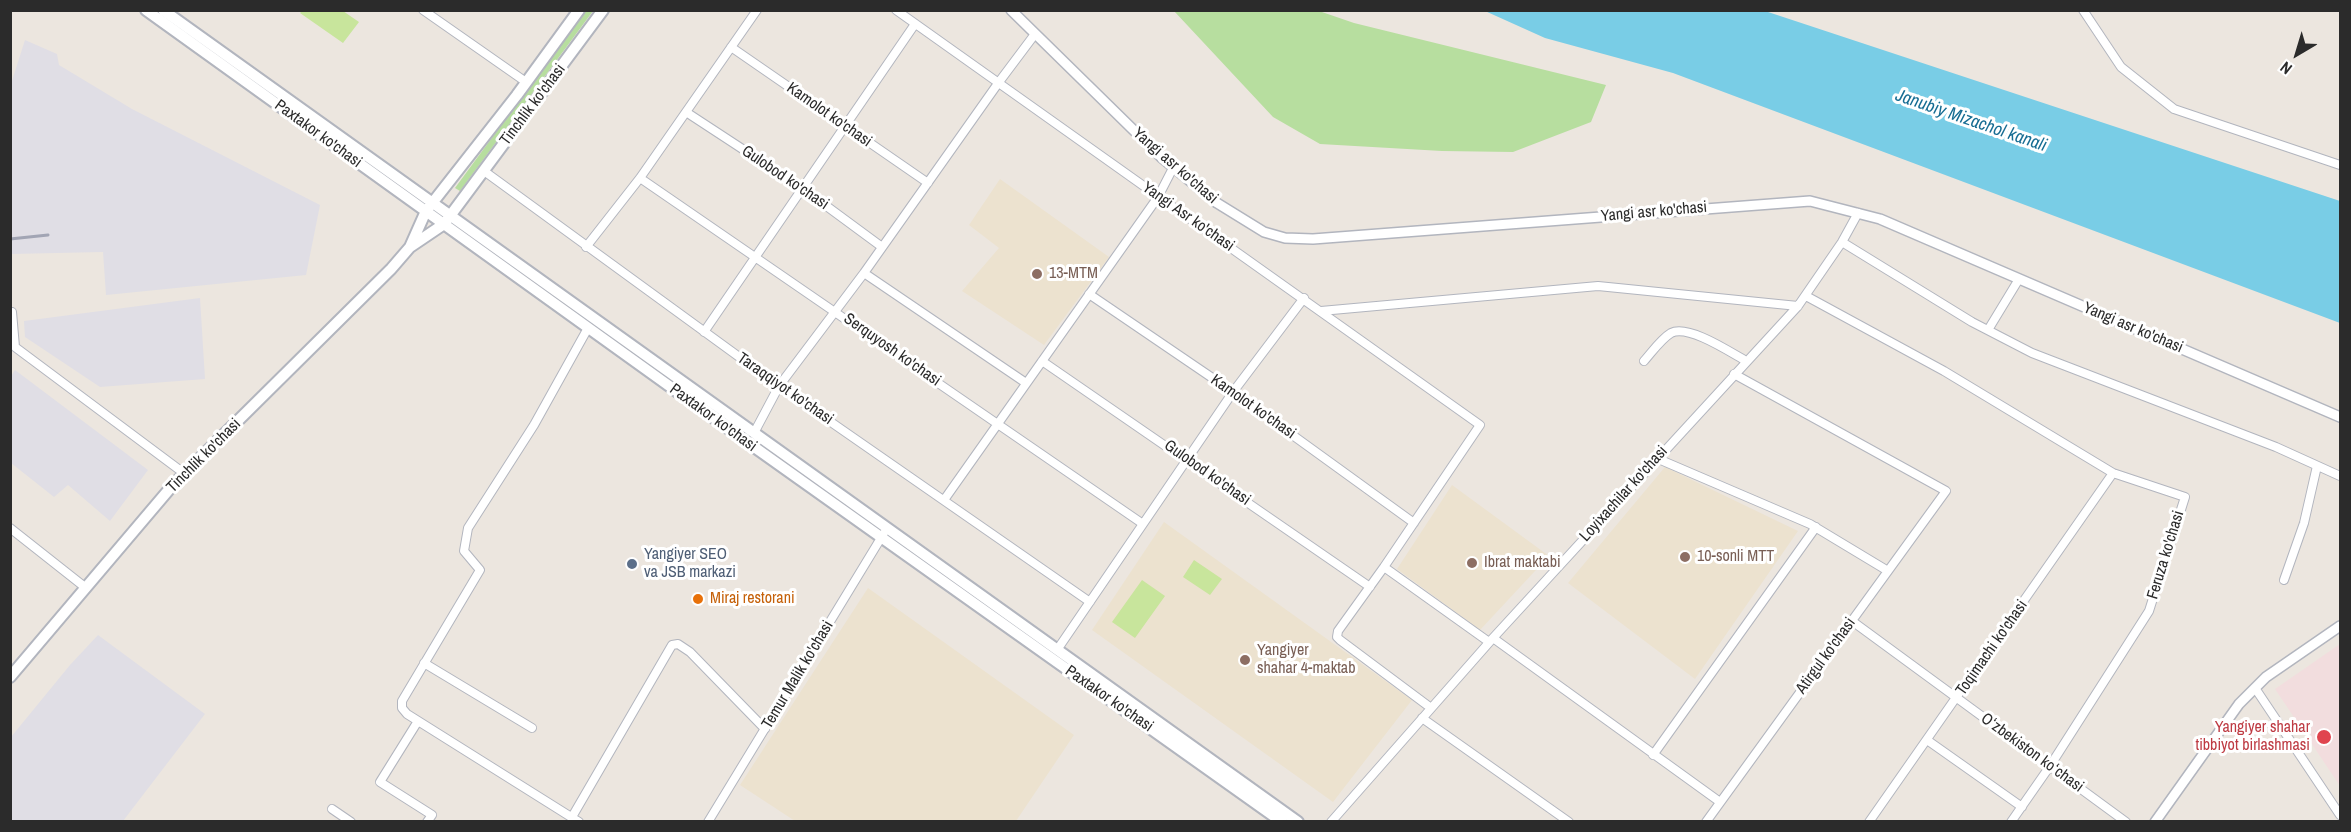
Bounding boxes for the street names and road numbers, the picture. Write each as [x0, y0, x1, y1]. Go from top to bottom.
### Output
street label: Tinchlik ko'chasi [496, 60, 570, 150]
street label: Kamolot ko'chasi [783, 79, 875, 151]
street label: Paxtakor ko'chasi [271, 96, 365, 172]
street label: Yangi asr ko'chasi [1128, 124, 1222, 208]
street label: Gulobod ko'chasi [738, 142, 832, 214]
street label: Yangi Asr ko'chasi [1138, 178, 1238, 256]
street label: Yangi asr ko'chasi [1600, 198, 1708, 226]
street label: Yangi asr ko'chasi [2080, 298, 2186, 358]
street label: Serquyosh ko'chasi [840, 309, 944, 391]
street label: Taraqqiyot ko'chasi [733, 349, 837, 429]
street label: Kamolot ko'chasi [1207, 371, 1299, 443]
street label: Paxtakor ko'chasi [666, 380, 760, 456]
street label: Tinchlik ko'chasi [163, 415, 245, 497]
street label: Gulobod ko'chasi [1160, 436, 1254, 510]
street label: Loyixachilar ko'chasi [1576, 442, 1672, 546]
street label: Feruza ko'chasi [2143, 508, 2189, 602]
street label: Toqimachi ko'chasi [1952, 597, 2032, 699]
street label: Atirgul ko'chasi [1792, 614, 1860, 698]
street label: Temur Malik ko'chasi [758, 617, 838, 733]
street label: Paxtakor ko'chasi [1061, 662, 1157, 736]
street label: Oʻzbekiston koʻchasi [1977, 709, 2087, 797]

